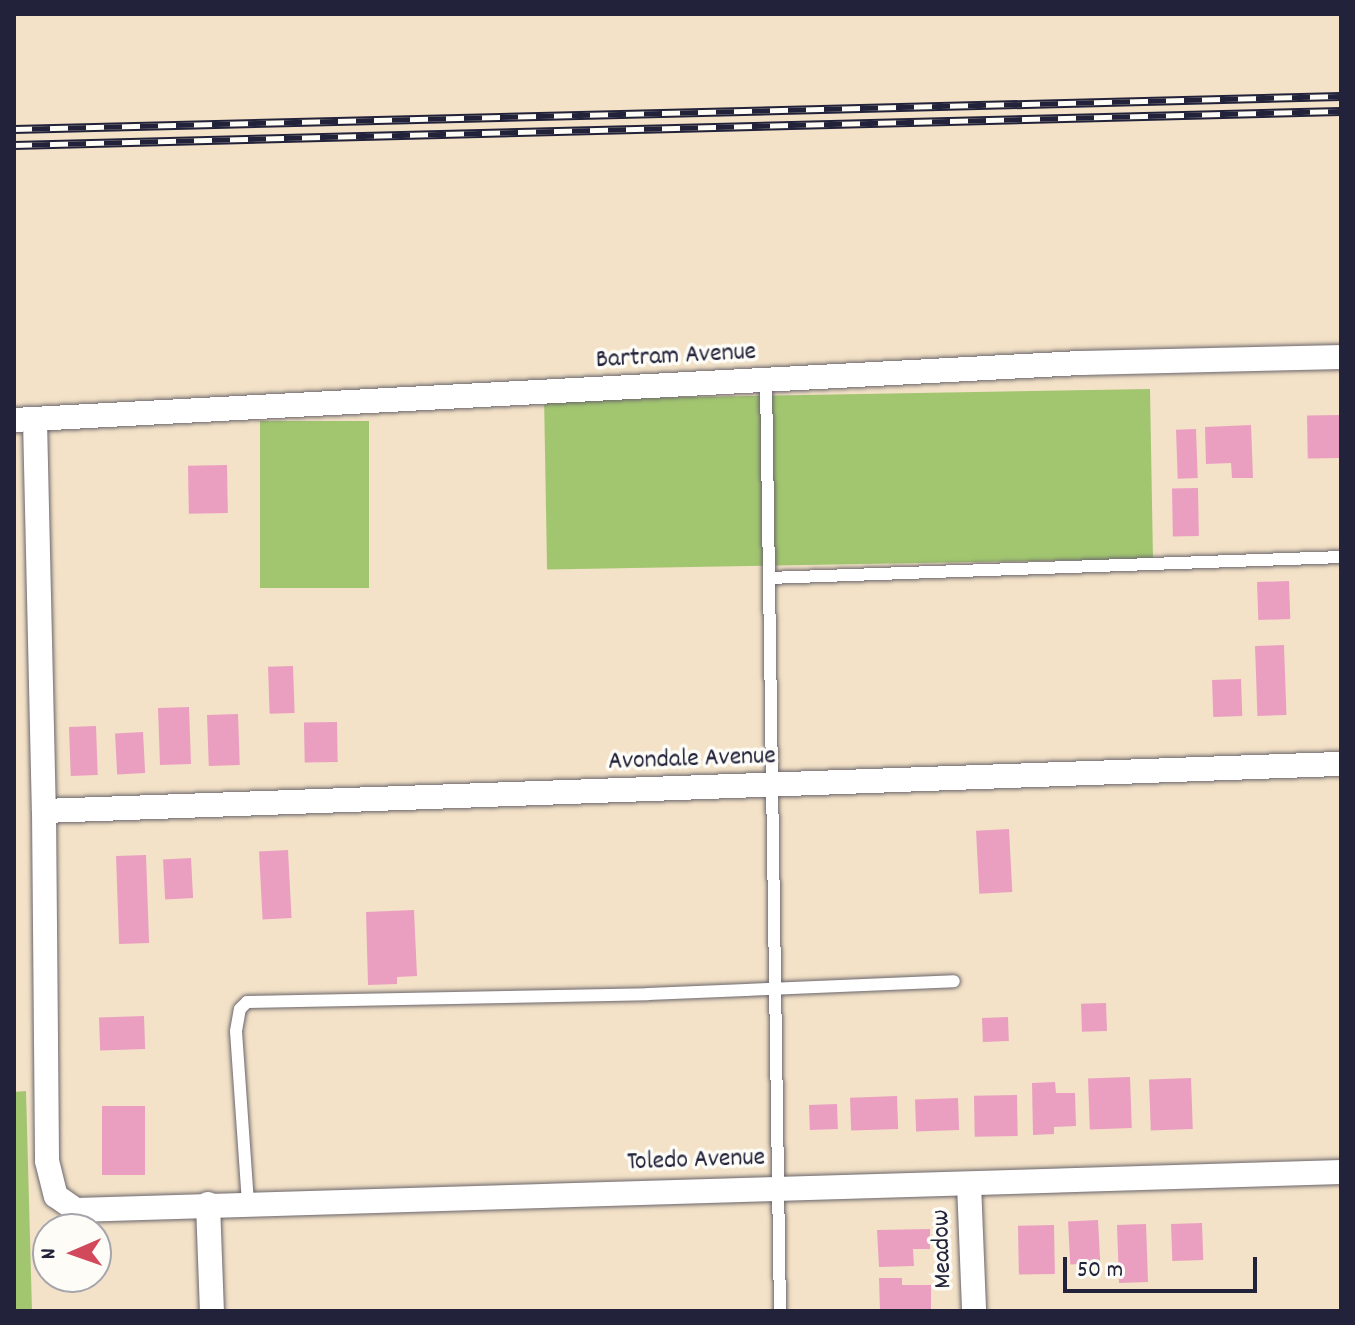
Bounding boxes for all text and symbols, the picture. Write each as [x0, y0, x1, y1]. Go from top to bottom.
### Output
street label: Bartram Avenue [595, 337, 757, 377]
street label: Avondale Avenue [608, 741, 776, 779]
street label: Toledo Avenue [626, 1143, 766, 1179]
street label: Meadow [926, 1209, 960, 1289]
north arrow [32, 1213, 112, 1293]
scale bar [1067, 1241, 1261, 1291]
text: N [34, 1248, 65, 1260]
text: 50 m [1077, 1254, 1123, 1288]

